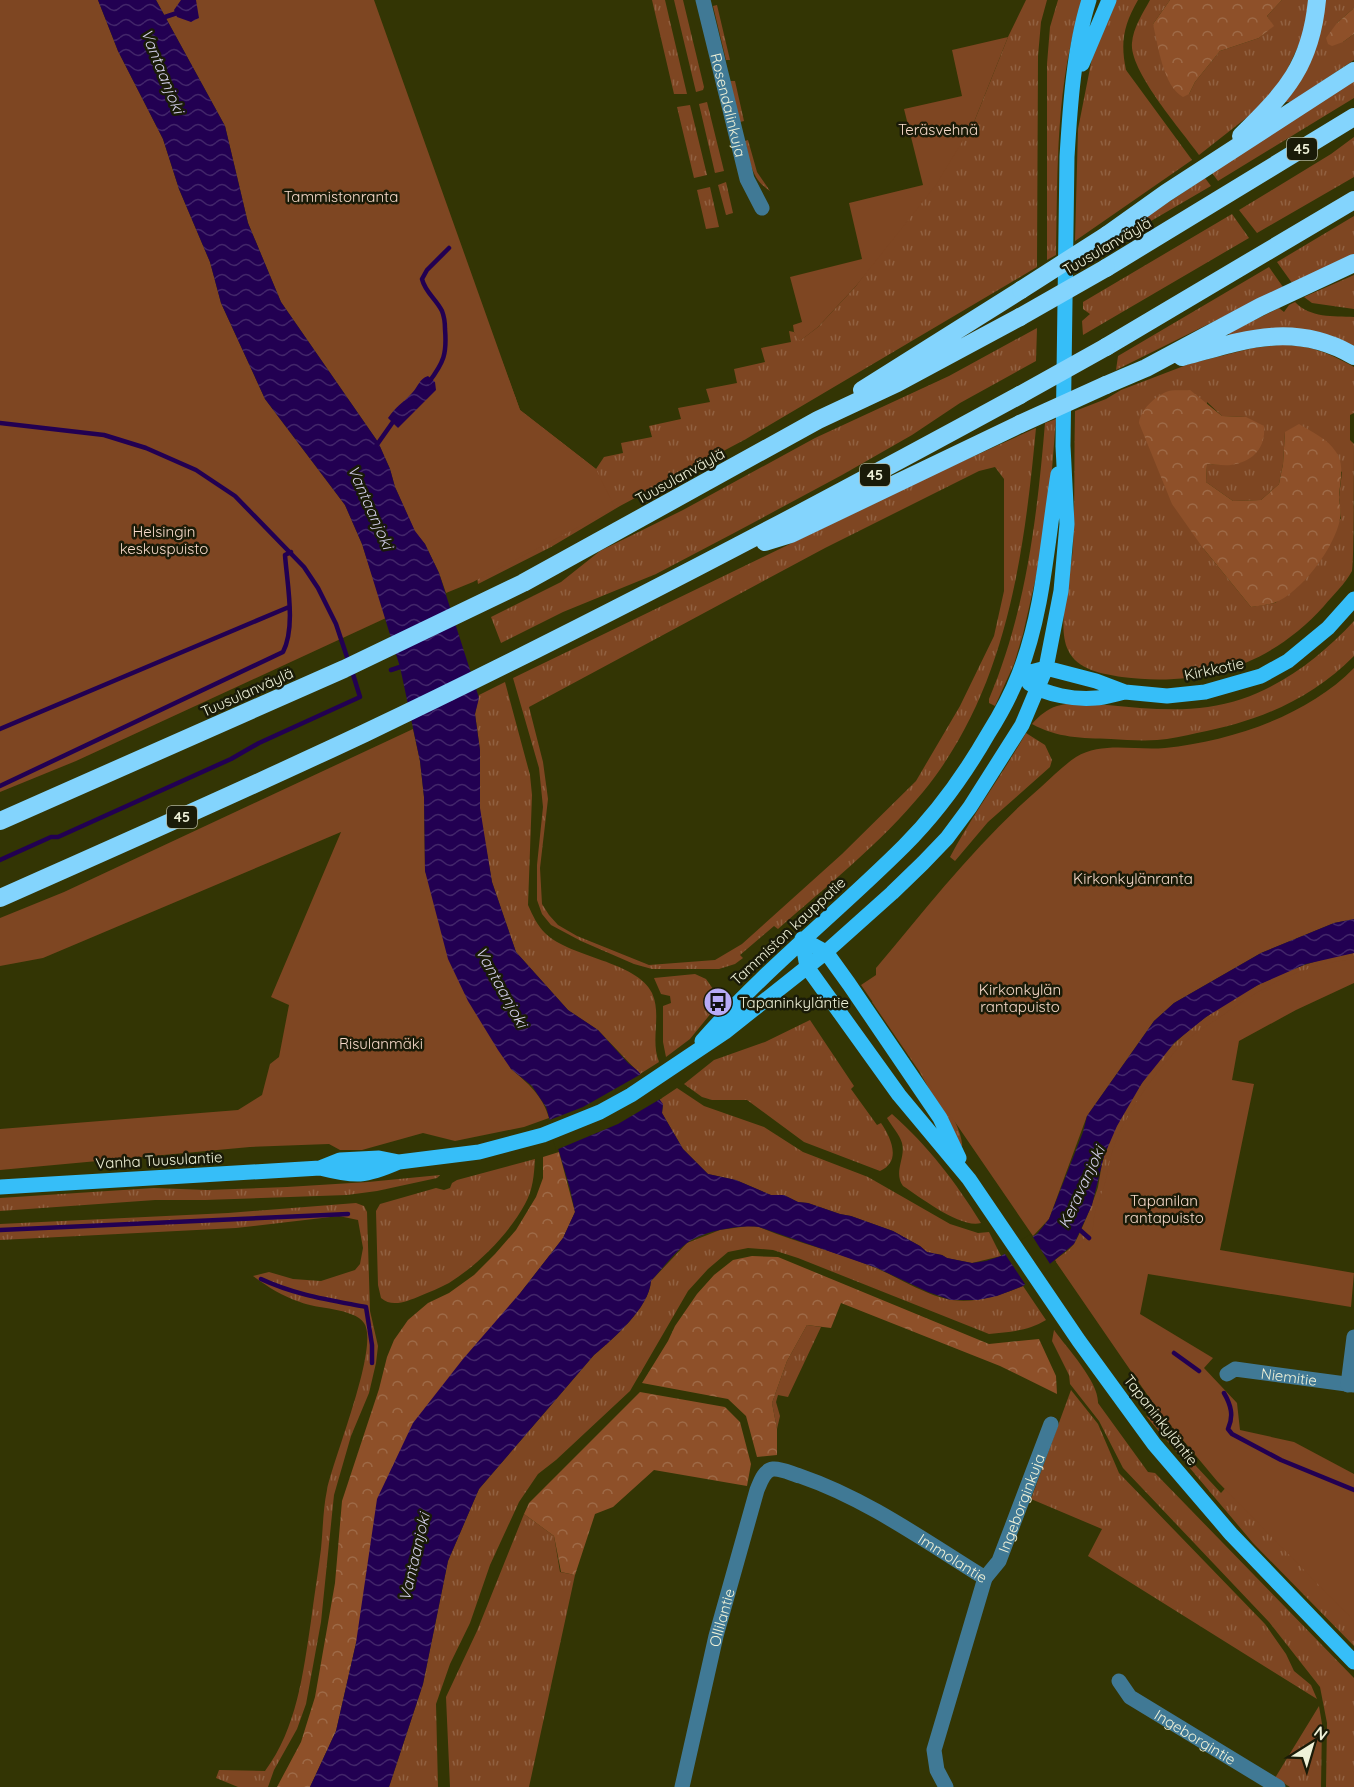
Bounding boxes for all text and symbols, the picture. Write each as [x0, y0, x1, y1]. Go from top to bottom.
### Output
water label: Vantaanjoki [137, 26, 190, 118]
street label: Rosendalinkuja [707, 51, 751, 159]
park label: Teräsvehnä [898, 120, 978, 139]
road number: 45 [1287, 138, 1317, 160]
park label: Tammistonranta [284, 187, 398, 206]
street label: Tuusulanväylä [1059, 213, 1155, 279]
street label: Tuusulanväylä [632, 444, 728, 508]
water label: Vantaanjoki [344, 462, 399, 553]
road number: 45 [860, 464, 890, 486]
park label: Helsingin keskuspuisto [120, 522, 208, 558]
street label: Kirkkotie [1182, 653, 1246, 685]
street label: Tuusulanväylä [198, 663, 296, 721]
road number: 45 [167, 806, 197, 828]
park label: Kirkonkylänranta [1073, 869, 1193, 888]
street label: Tammiston kauppatie [726, 873, 850, 989]
water label: Vantaanjoki [472, 943, 533, 1032]
park label: Kirkonkylän rantapuisto [979, 980, 1061, 1016]
bus stop icon: Tapaninkyläntie [702, 986, 734, 1018]
place label: Tapaninkyläntie [739, 993, 849, 1012]
park label: Risulanmäki [339, 1034, 423, 1053]
water label: Keravanjoki [1053, 1141, 1109, 1231]
street label: Vanha Tuusulantie [95, 1147, 223, 1173]
park label: Tapanilan rantapuisto [1124, 1191, 1204, 1227]
street label: Niemitie [1260, 1363, 1318, 1389]
street label: Tapaninkyläntie [1120, 1371, 1202, 1469]
street label: Ingeborginkuja [994, 1451, 1048, 1555]
water label: Vantaanjoki [394, 1510, 434, 1603]
street label: Immolantie [915, 1529, 991, 1587]
street label: Ollilantie [704, 1586, 738, 1648]
street label: Ingeborgintie [1151, 1705, 1240, 1769]
north arrow [1282, 1715, 1342, 1775]
text: N [1310, 1721, 1332, 1745]

